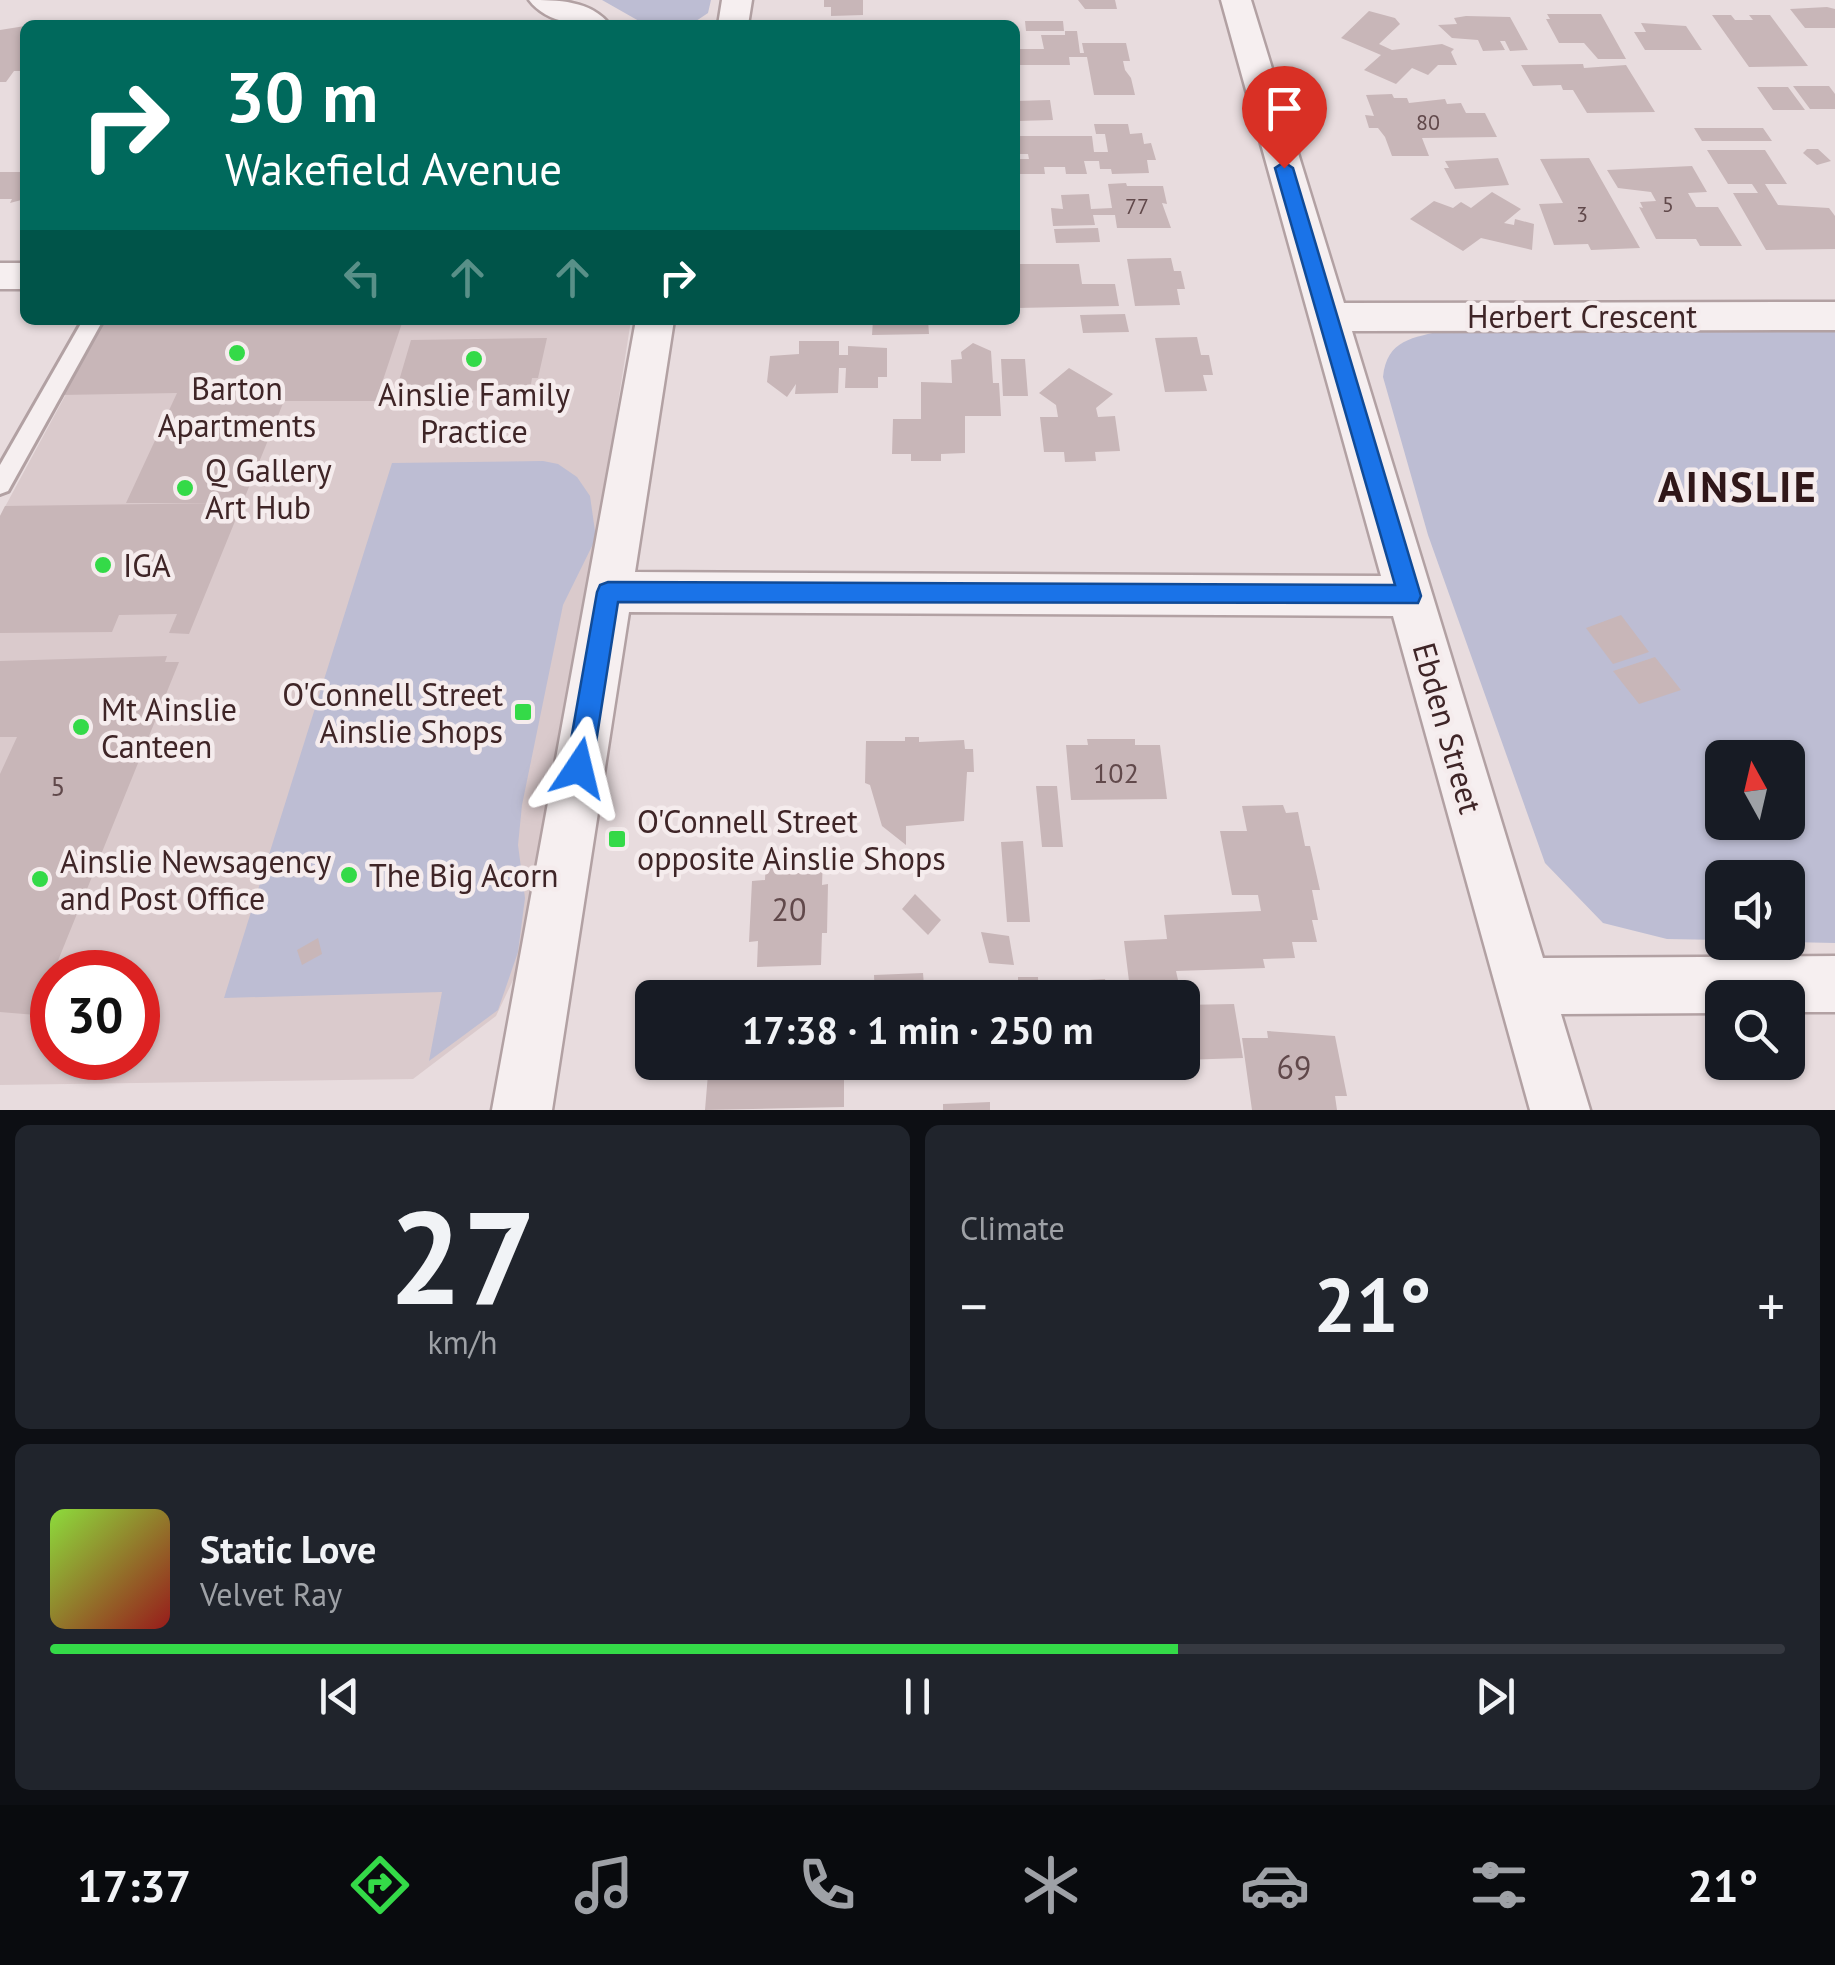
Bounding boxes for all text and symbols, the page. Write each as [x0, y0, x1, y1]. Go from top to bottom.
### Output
text: 30 m [225, 51, 378, 141]
icon: right [60, 60, 190, 190]
pin [1242, 66, 1327, 169]
icon: arrive [1257, 81, 1312, 136]
house number: 80 [1416, 108, 1440, 136]
text: Wakefield Avenue [225, 139, 562, 197]
house number: 5 [1662, 190, 1674, 218]
house number: 77 [1125, 192, 1149, 220]
house number: 3 [1576, 200, 1588, 228]
icon: left [335, 250, 390, 305]
icon: ahead [440, 250, 495, 305]
icon: ahead [545, 250, 600, 305]
icon: right [650, 250, 705, 305]
street label: Herbert Crescent [1467, 295, 1697, 337]
marker: Barton Apartments [226, 342, 248, 364]
marker: Ainslie Family Practice [463, 348, 485, 370]
place label: Barton Apartments [158, 367, 316, 446]
place label: Ainslie Family Practice [378, 373, 570, 452]
place label: Q Gallery Art Hub [205, 449, 332, 528]
district label: AINSLIE [1658, 459, 1818, 514]
marker: Q Gallery Art Hub [174, 477, 196, 499]
place label: IGA [123, 544, 171, 586]
marker: IGA [92, 554, 114, 576]
street label: Ebden Street [1404, 638, 1492, 818]
place label: O'Connell Street Ainslie Shops [282, 673, 503, 752]
place label: Mt Ainslie Canteen [101, 688, 237, 767]
marker: O'Connell Street Ainslie Shops [512, 701, 534, 723]
marker: Mt Ainslie Canteen [70, 716, 92, 738]
position arrow [527, 716, 631, 820]
north arrow [1705, 740, 1805, 840]
map controls [1705, 740, 1805, 1080]
house number: 102 [1093, 754, 1139, 791]
house number: 5 [50, 767, 66, 804]
place label: O'Connell Street opposite Ainslie Shops [637, 800, 946, 879]
marker: O'Connell Street opposite Ainslie Shops [606, 828, 628, 850]
place label: Ainslie Newsagency and Post Office [60, 840, 331, 919]
place label: The Big Acorn [369, 854, 559, 896]
button: sound [1705, 860, 1805, 960]
marker: The Big Acorn [338, 864, 360, 886]
marker: Ainslie Newsagency and Post Office [29, 868, 51, 890]
house number: 20 [772, 888, 806, 930]
speed limit sign: 30 [30, 950, 160, 1080]
button: search [1705, 980, 1805, 1080]
text: 17:38 · 1 min · 250 m [742, 1005, 1093, 1054]
house number: 69 [1277, 1046, 1311, 1088]
text: 27 [389, 1172, 536, 1340]
text: Climate [960, 1207, 1065, 1249]
text: 21° [1314, 1256, 1431, 1353]
text: − [960, 1270, 988, 1341]
text: + [1757, 1270, 1785, 1341]
text: km/h [427, 1321, 498, 1363]
text: Static Love [200, 1524, 376, 1573]
text: Velvet Ray [200, 1573, 342, 1615]
icon: previous [312, 1669, 367, 1724]
icon: pause [890, 1669, 945, 1724]
icon: next [1468, 1669, 1523, 1724]
icon: directions [345, 1850, 415, 1920]
icon: music [569, 1850, 639, 1920]
icon: phone [792, 1850, 862, 1920]
icon: climate [1016, 1850, 1086, 1920]
icon: car [1240, 1850, 1310, 1920]
icon: filters [1464, 1850, 1534, 1920]
text: 17:37 [77, 1856, 191, 1914]
text: 21° [1687, 1856, 1758, 1914]

